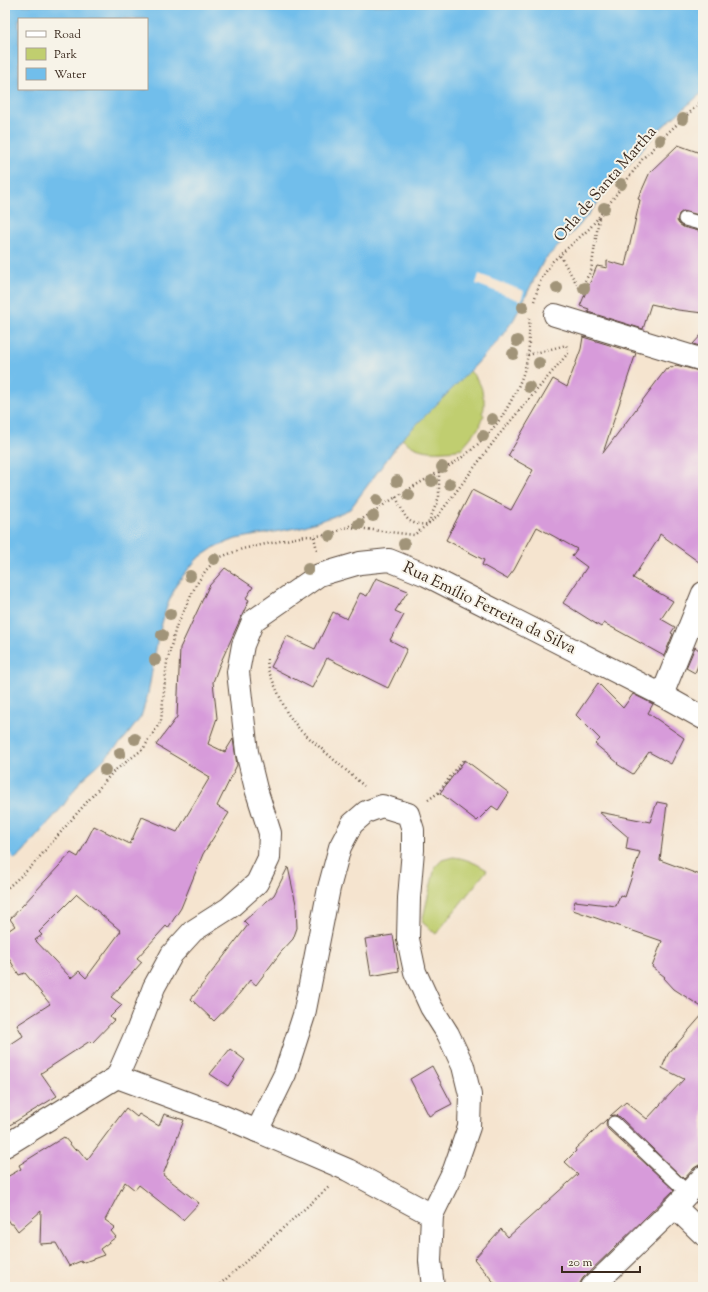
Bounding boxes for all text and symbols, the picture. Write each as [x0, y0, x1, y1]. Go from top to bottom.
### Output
legend [18, 18, 148, 90]
text: Road [54, 26, 81, 44]
text: Park [54, 46, 77, 64]
text: Water [54, 66, 87, 84]
street label: Orla de Santa Martha [549, 121, 663, 248]
street label: Rua Emílio Ferreira da Silva [398, 557, 580, 661]
scale bar [562, 1248, 640, 1274]
text: 20 m [568, 1254, 593, 1272]

